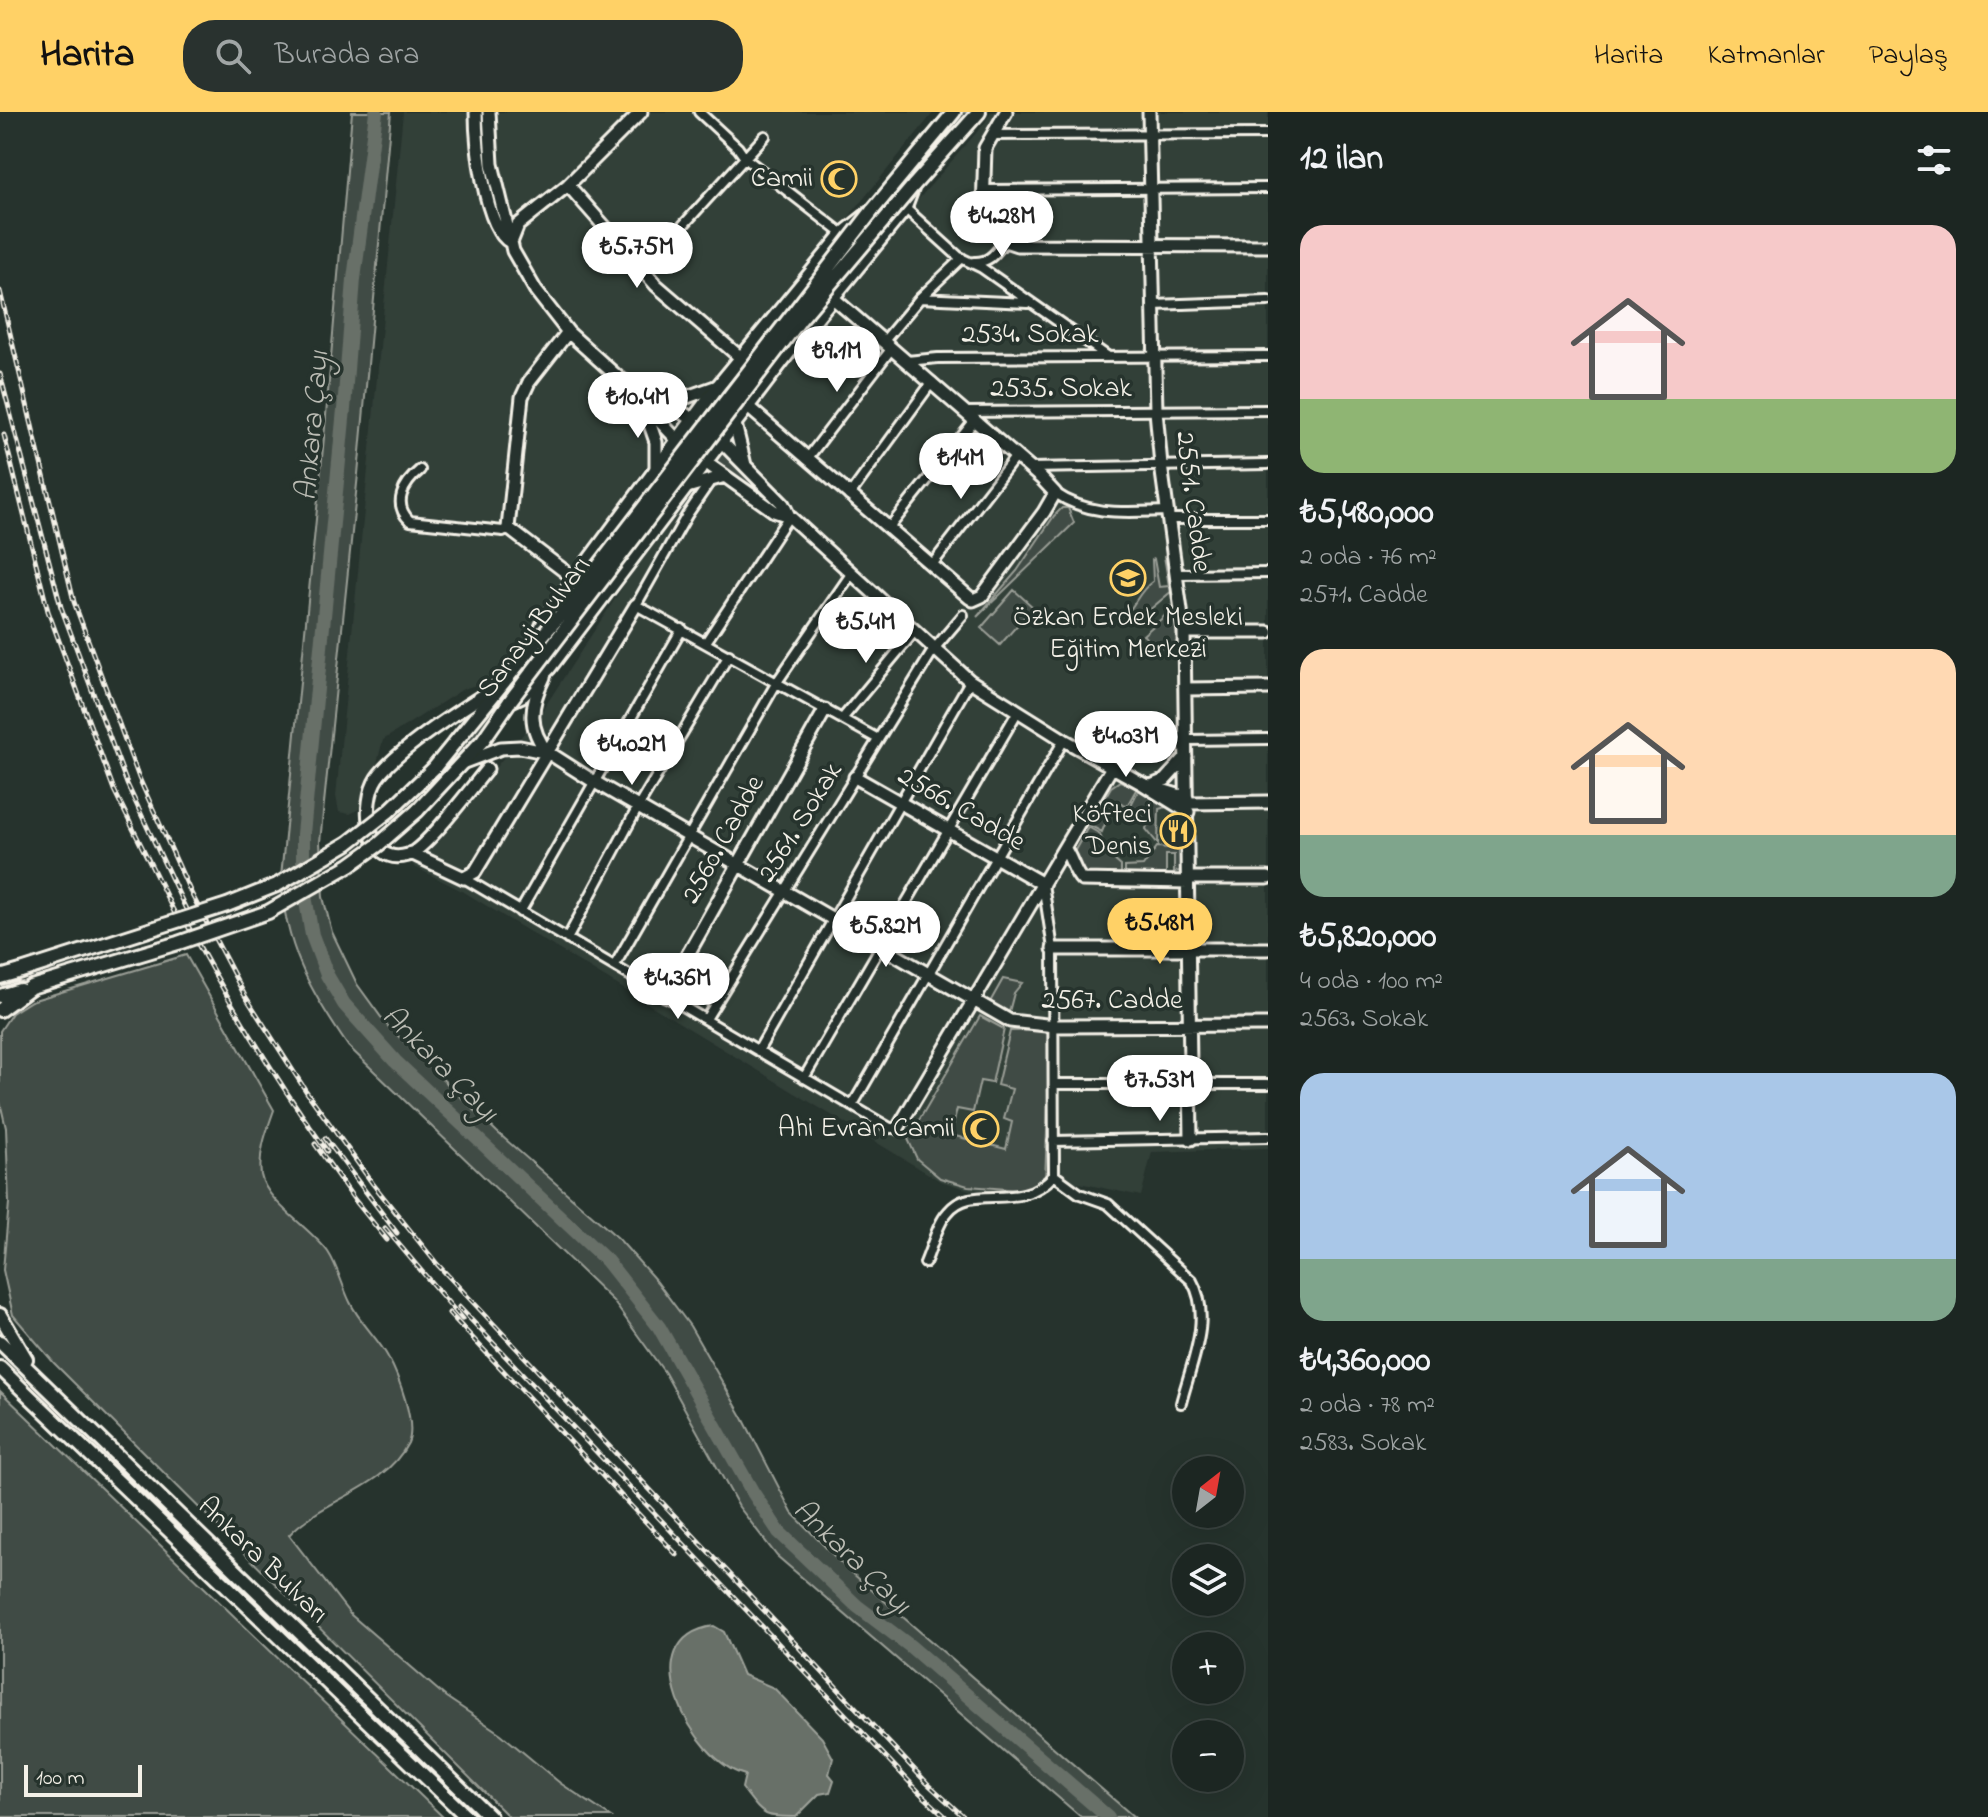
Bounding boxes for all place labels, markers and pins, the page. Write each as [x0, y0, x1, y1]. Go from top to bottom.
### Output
place label: Camii [751, 159, 813, 200]
mosque icon: Camii [820, 160, 858, 198]
pin: ₺4.28M [937, 191, 1067, 259]
pin: ₺5.75M [572, 222, 702, 290]
pin: ₺9.1M [781, 326, 893, 394]
pin: ₺10.4M [573, 372, 703, 440]
pin: ₺14M [914, 433, 1008, 501]
school or university icon: Özkan Erdek Mesleki Eğitim Merkezi [1109, 559, 1147, 597]
pin: ₺5.4M [810, 597, 922, 665]
place label: Özkan Erdek Mesleki Eğitim Merkezi [1013, 598, 1243, 671]
pin: ₺4.03M [1061, 711, 1191, 779]
pin: ₺4.02M [567, 719, 697, 787]
place label: Köfteci Denis [1073, 795, 1152, 868]
restaurant icon: Köfteci Denis [1159, 812, 1197, 850]
pin: ₺5.48M [1095, 898, 1225, 966]
pin: ₺5.82M [821, 901, 951, 969]
pin: ₺4.36M [613, 953, 743, 1021]
pin: ₺7.53M [1095, 1055, 1225, 1123]
place label: Ahi Evran Camii [778, 1109, 955, 1150]
mosque icon: Ahi Evran Camii [962, 1110, 1000, 1148]

